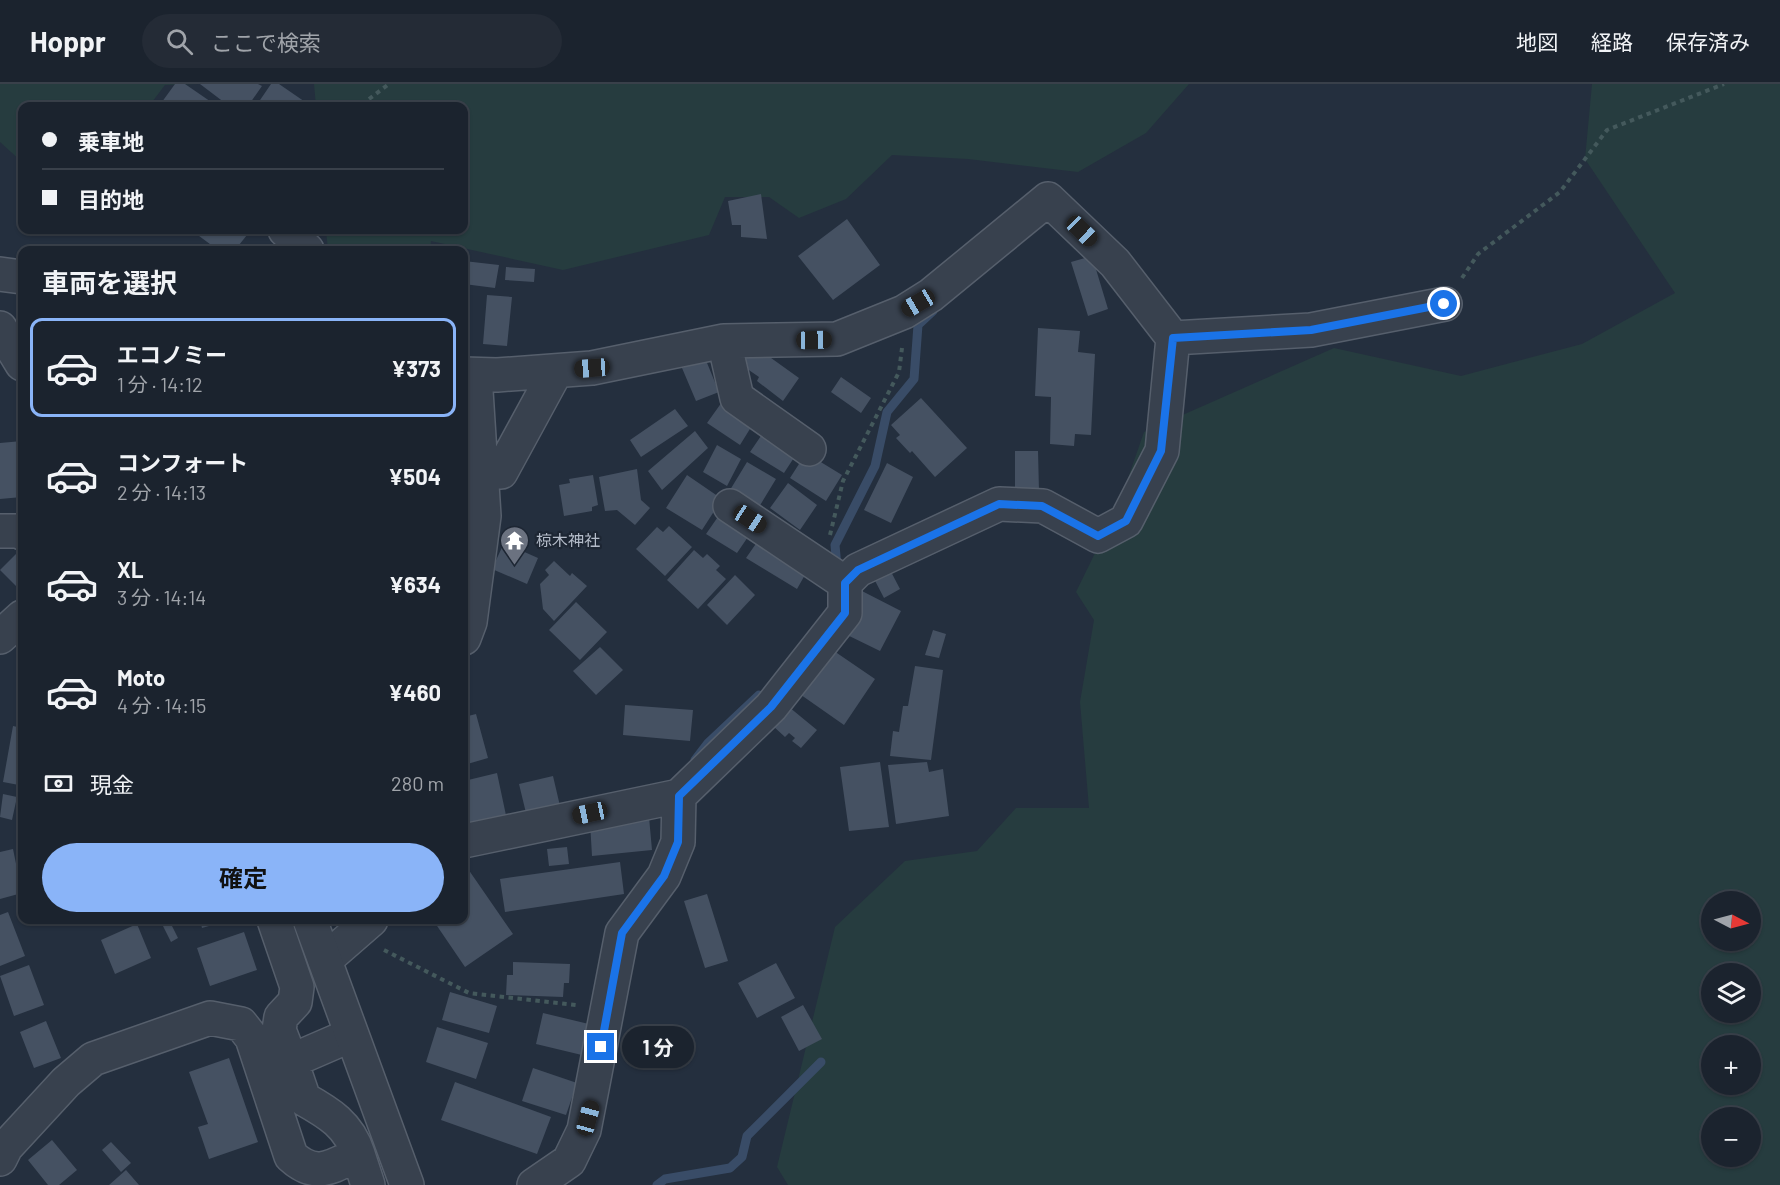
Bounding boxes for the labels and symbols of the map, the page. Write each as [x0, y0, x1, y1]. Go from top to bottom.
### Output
car [1063, 212, 1101, 250]
car [898, 286, 938, 320]
route start [1430, 290, 1457, 317]
car [796, 331, 832, 349]
car [573, 358, 611, 378]
car [730, 502, 770, 536]
temple icon: 椋木神社 [499, 524, 531, 566]
place label: 椋木神社 [536, 530, 600, 549]
car [571, 800, 609, 826]
north arrow [1701, 891, 1761, 951]
callout: 1 分 [622, 1026, 694, 1068]
route end [587, 1033, 614, 1060]
car [575, 1098, 601, 1138]

